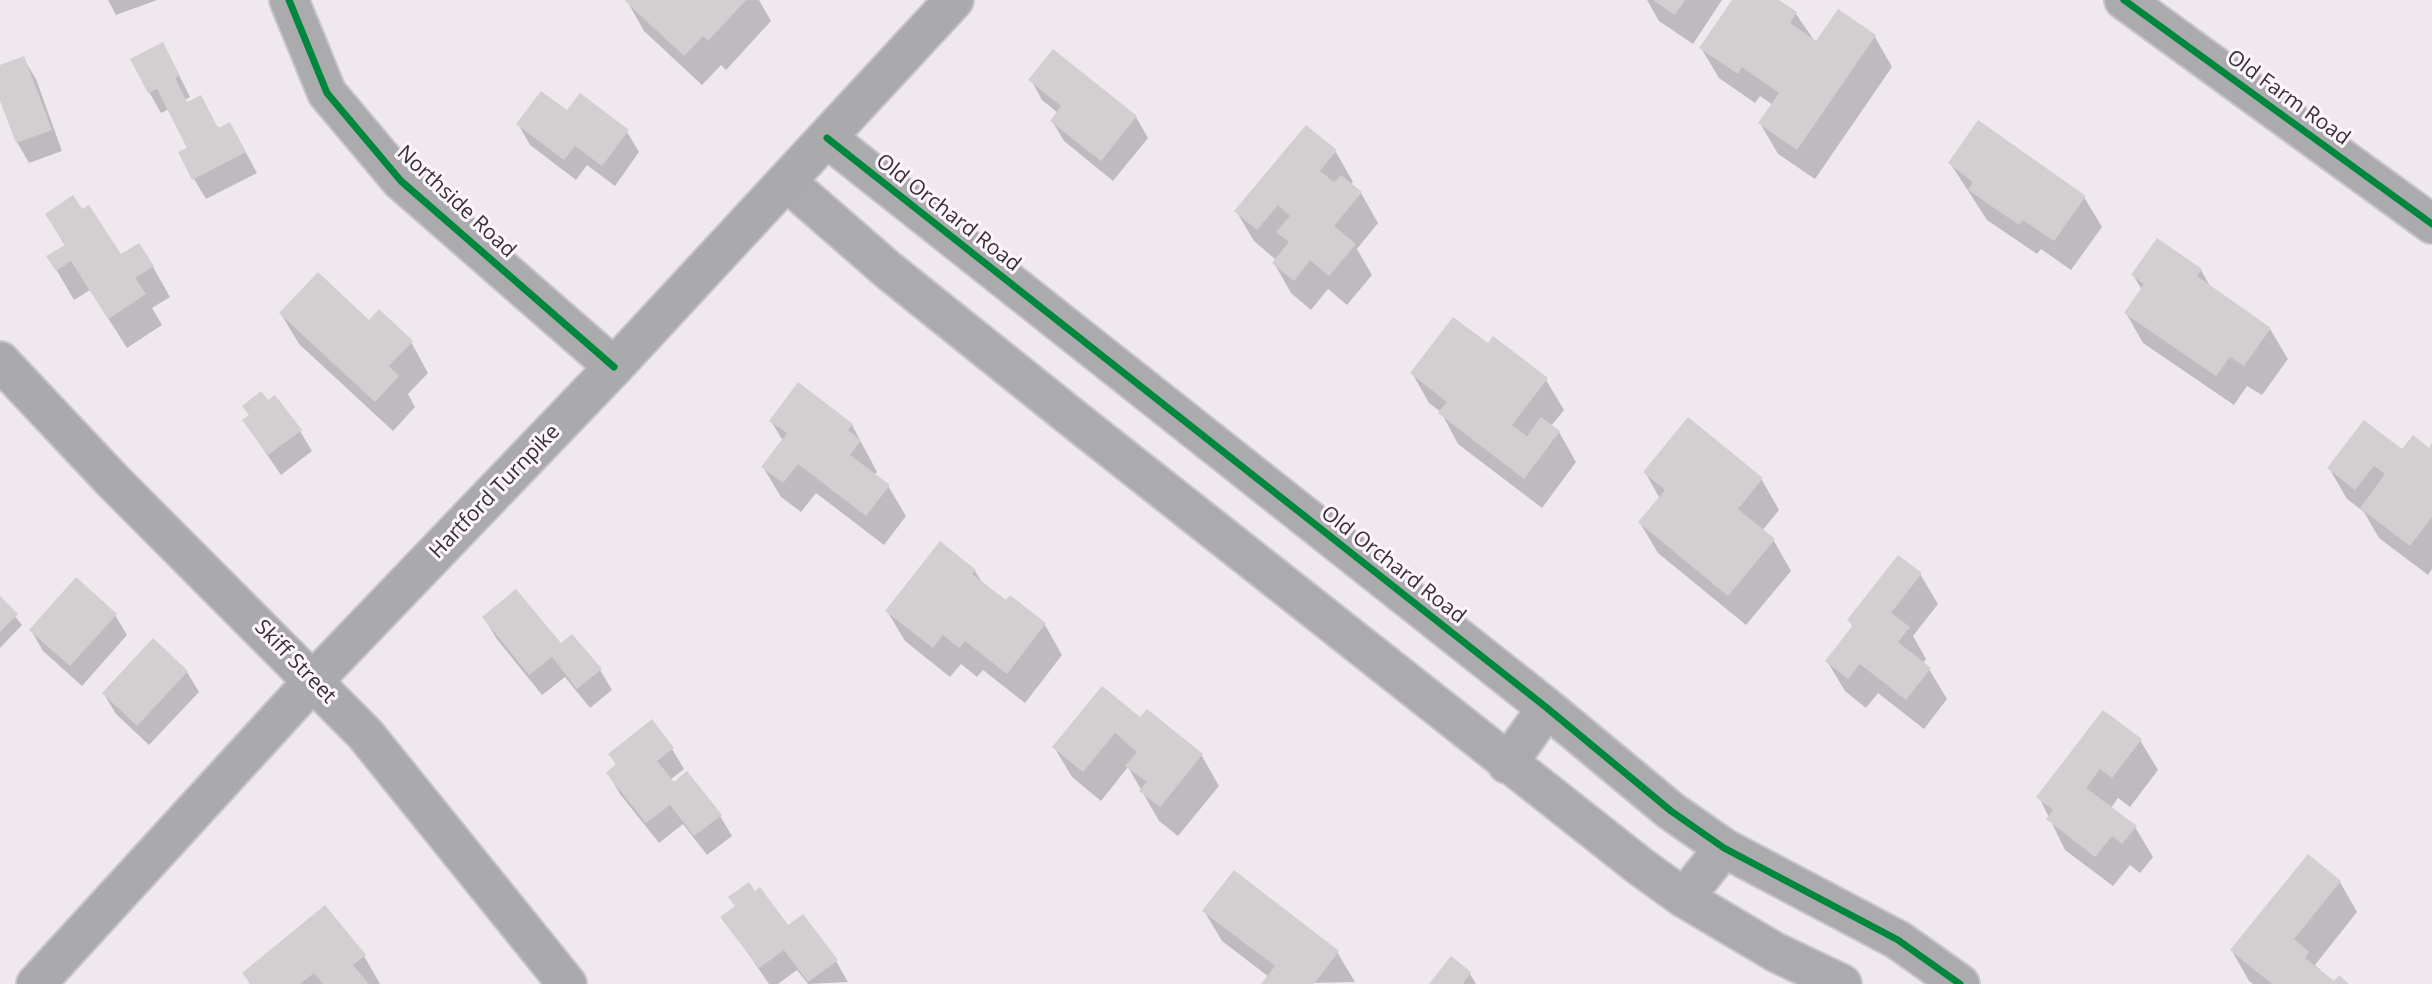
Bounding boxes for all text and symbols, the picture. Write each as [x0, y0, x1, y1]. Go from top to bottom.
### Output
street label: Old Farm Road [2222, 45, 2354, 151]
street label: Northside Road [391, 141, 521, 263]
street label: Old Orchard Road [871, 149, 1025, 277]
street label: Hartford Turnpike [425, 420, 565, 564]
street label: Old Orchard Road [1316, 501, 1470, 629]
street label: Skiff Street [249, 615, 341, 709]

